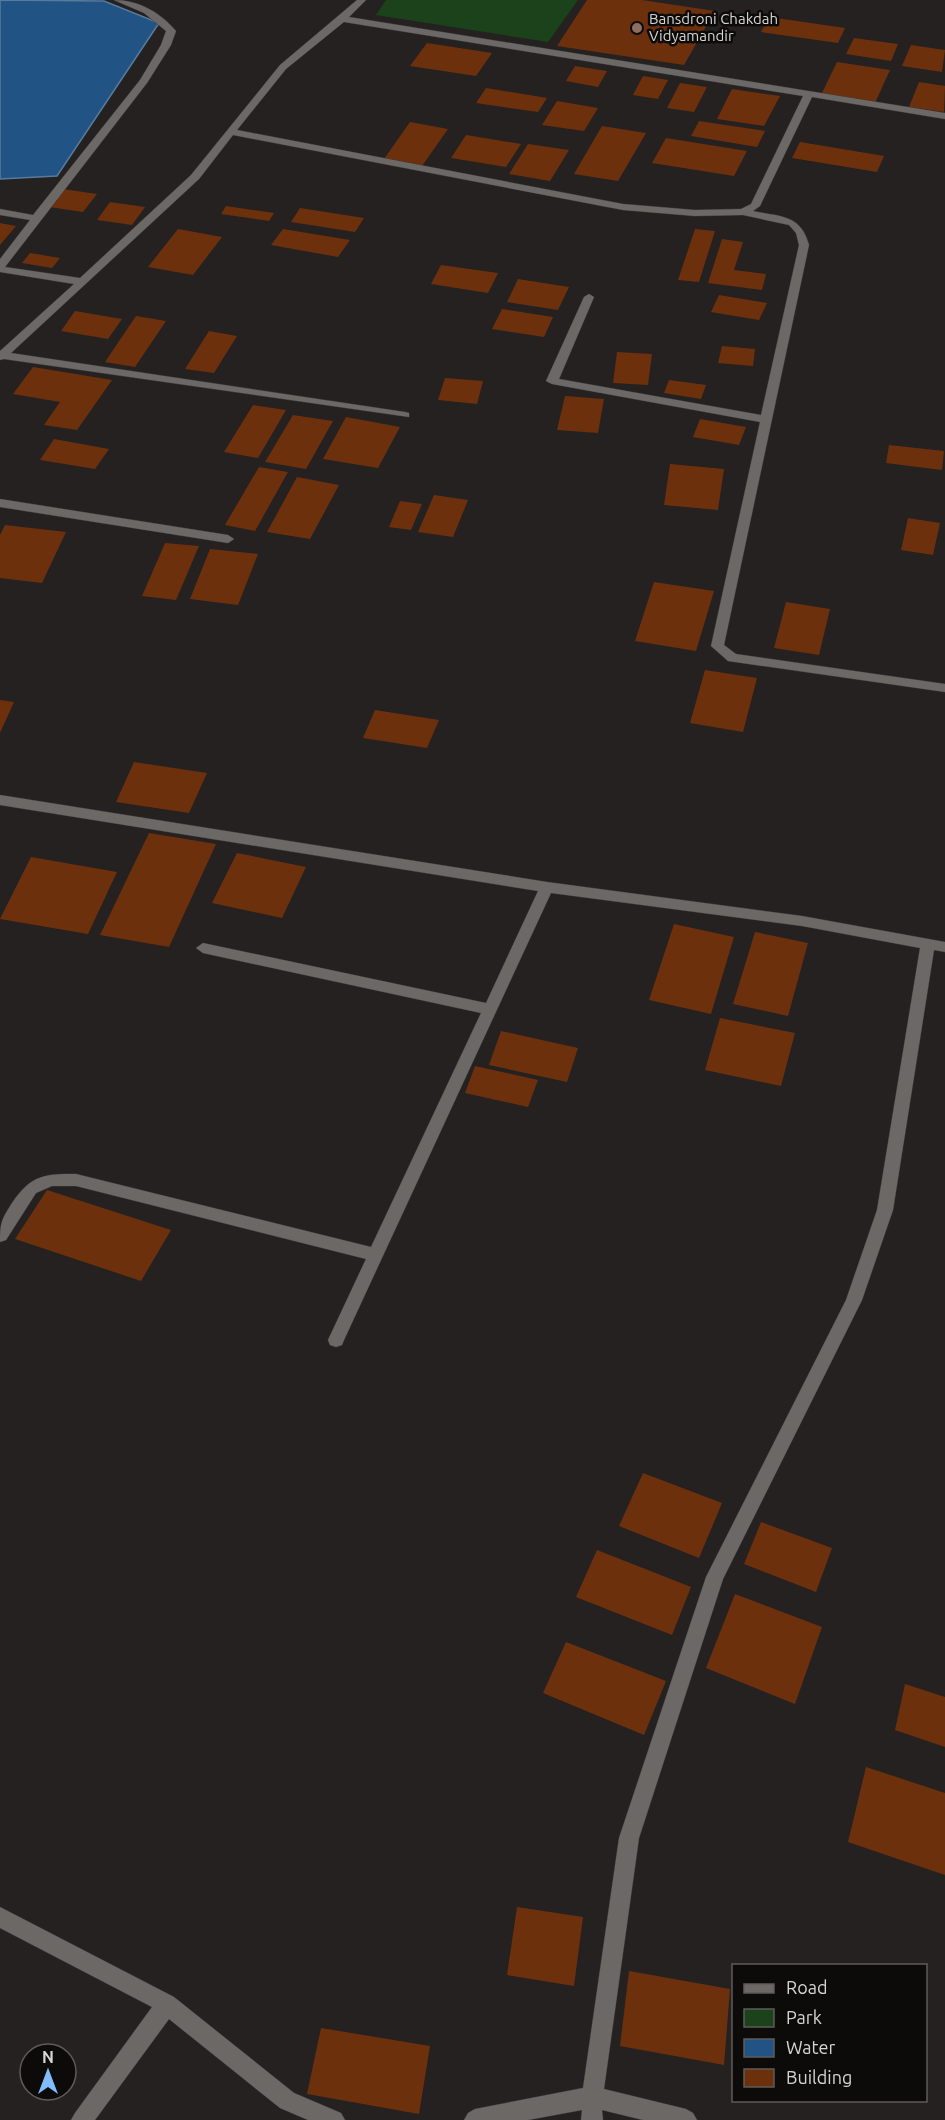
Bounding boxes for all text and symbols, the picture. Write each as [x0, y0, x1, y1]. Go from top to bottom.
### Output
place label: Bansdroni Chakdah Vidyamandir [649, 10, 778, 44]
marker: Bansdroni Chakdah Vidyamandir [630, 21, 644, 35]
legend [732, 1964, 927, 2102]
text: Road [786, 1977, 828, 1997]
text: Park [786, 2007, 822, 2027]
text: Water [786, 2037, 836, 2057]
north arrow [18, 2042, 78, 2102]
text: N [42, 2048, 54, 2066]
text: Building [786, 2067, 852, 2087]

